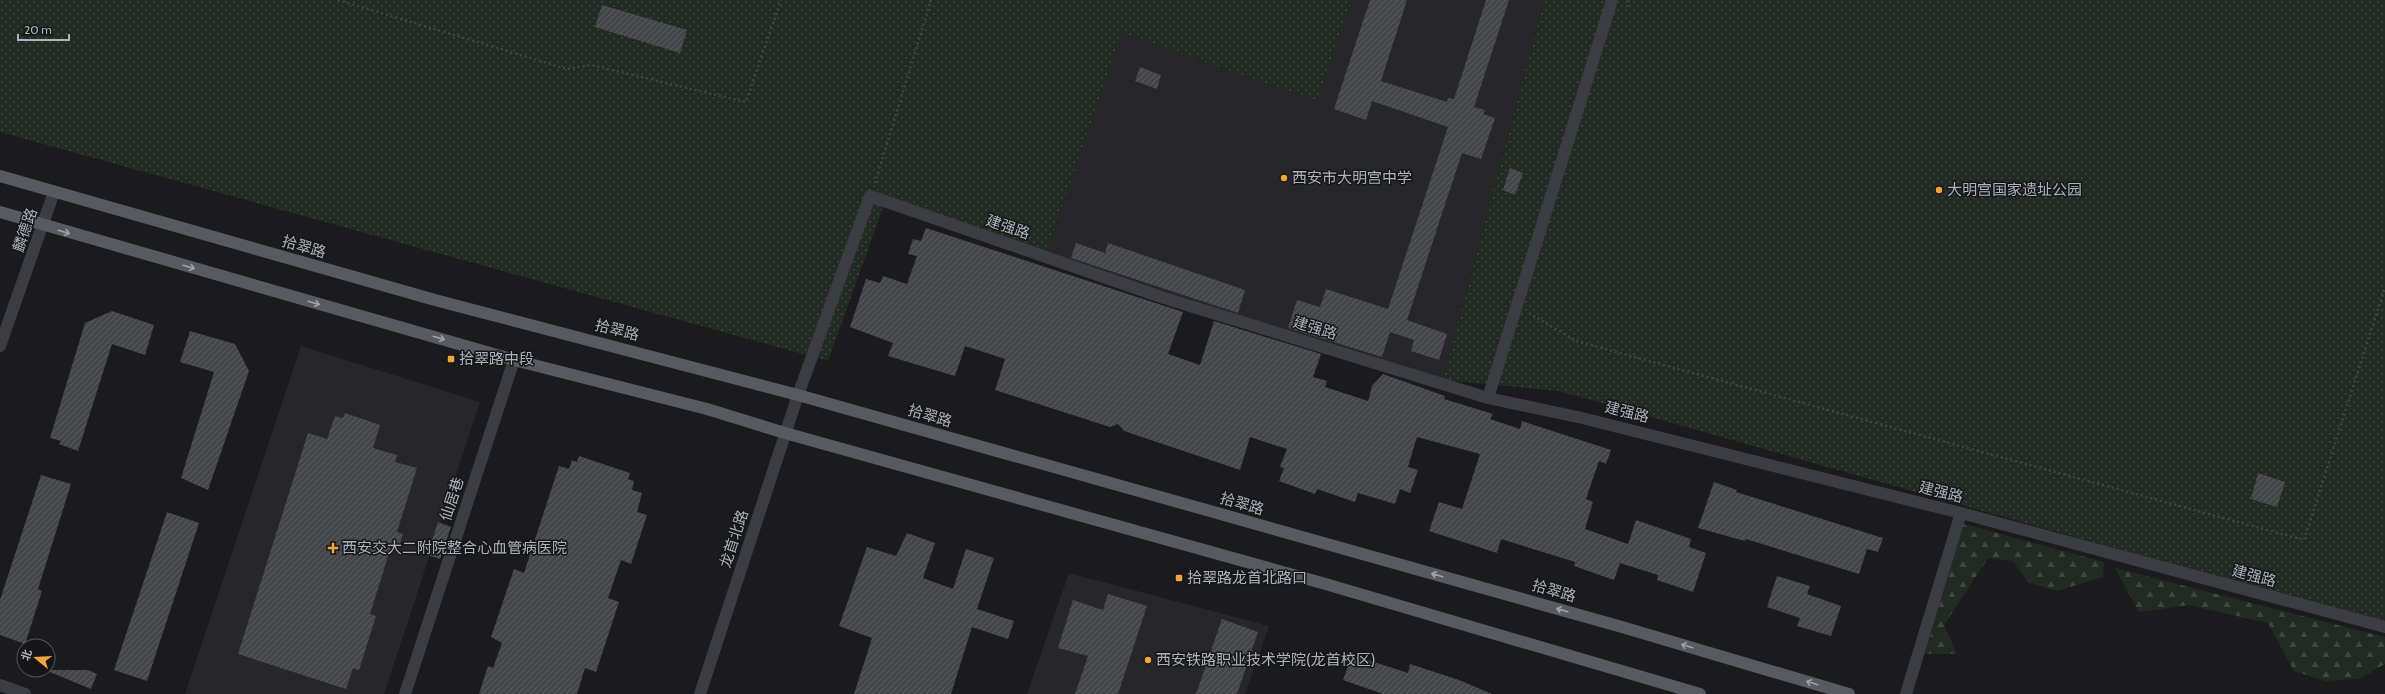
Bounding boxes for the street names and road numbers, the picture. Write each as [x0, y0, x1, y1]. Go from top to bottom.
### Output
street label: 麟德路 [9, 206, 41, 254]
street label: 建强路 [984, 211, 1032, 243]
street label: 拾翠路 [280, 232, 328, 262]
street label: 建强路 [1291, 313, 1339, 343]
street label: 拾翠路 [593, 316, 641, 344]
street label: 建强路 [1603, 398, 1651, 426]
street label: 拾翠路 [906, 401, 954, 431]
street label: 仙居巷 [436, 475, 468, 523]
street label: 建强路 [1917, 478, 1965, 506]
street label: 拾翠路 [1218, 489, 1266, 519]
street label: 龙首北路 [716, 508, 752, 570]
street label: 建强路 [2230, 561, 2278, 591]
street label: 拾翠路 [1530, 576, 1578, 606]

